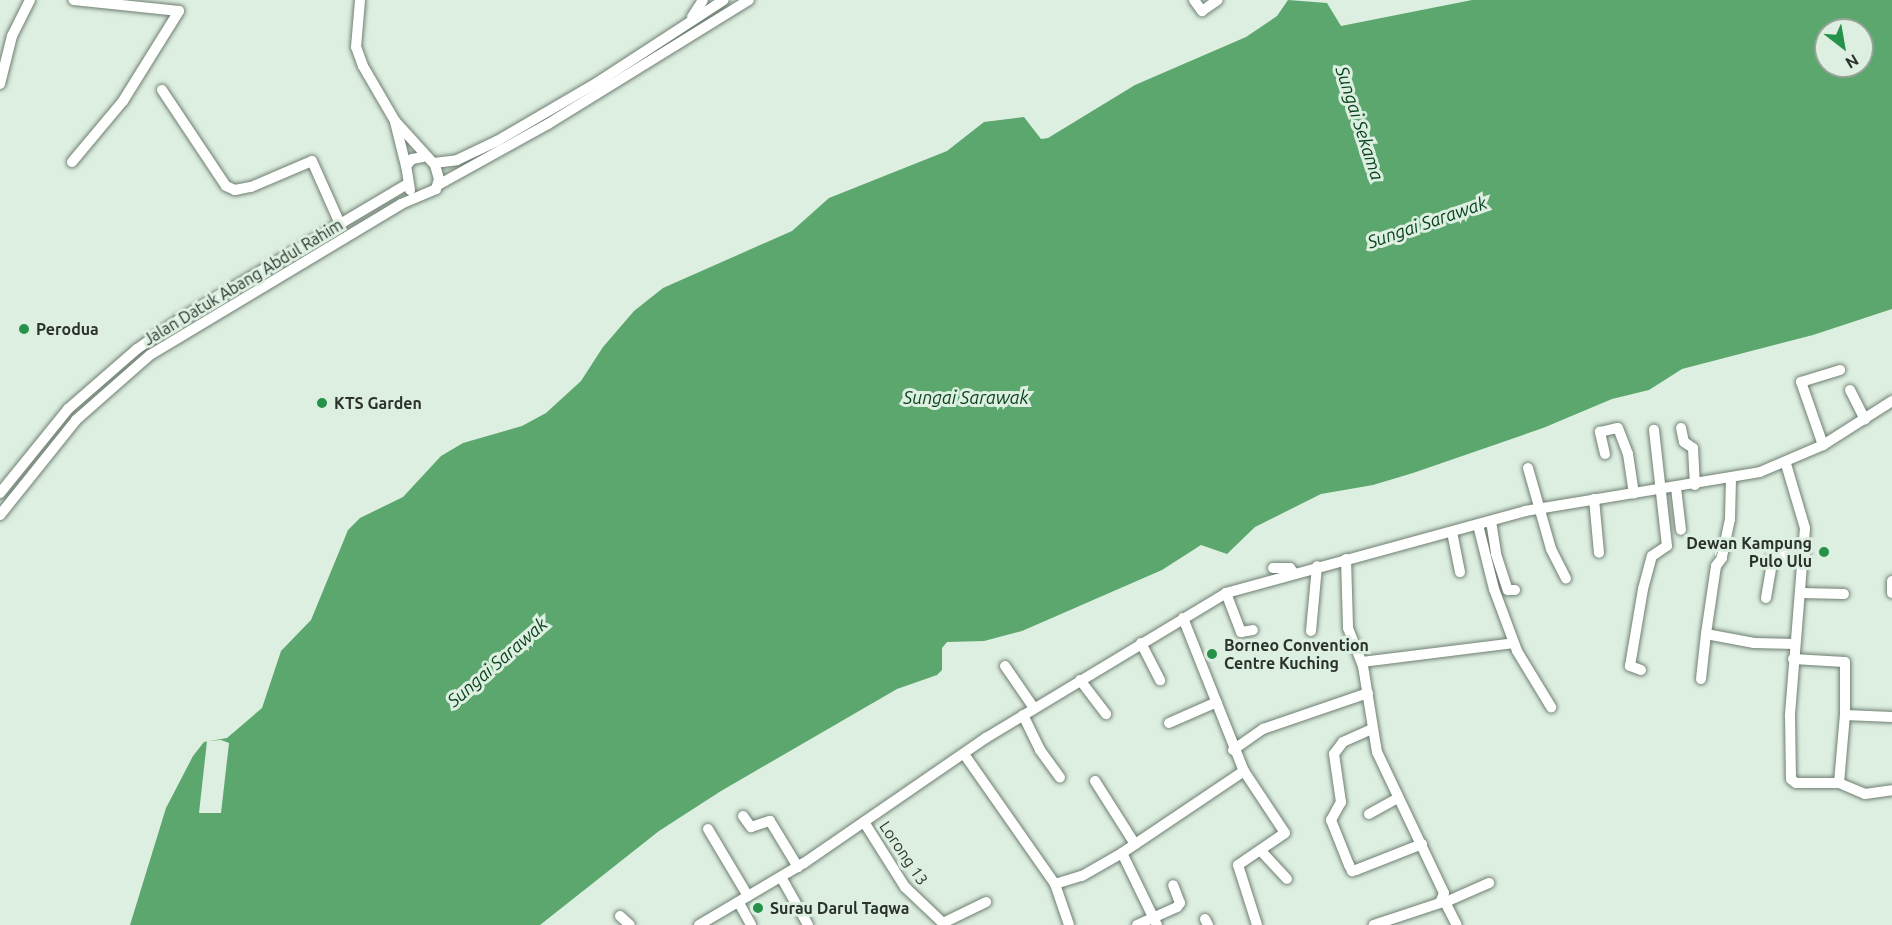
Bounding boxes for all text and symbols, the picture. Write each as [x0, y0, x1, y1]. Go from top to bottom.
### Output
north arrow [1814, 18, 1874, 78]
text: N [1842, 51, 1862, 73]
water label: Sungai Sekama [1331, 63, 1389, 183]
water label: Sungai Sarawak [1364, 191, 1490, 253]
street label: Jalan Datuk Abang Abdul Rahim [140, 215, 346, 349]
place label: Perodua [36, 319, 99, 339]
marker: Perodua [17, 322, 31, 336]
water label: Sungai Sarawak [903, 386, 1029, 408]
place label: KTS Garden [334, 393, 422, 413]
marker: KTS Garden [315, 396, 329, 410]
place label: Dewan Kampung Pulo Ulu [1686, 533, 1812, 571]
marker: Dewan Kampung Pulo Ulu [1817, 545, 1831, 559]
water label: Sungai Sarawak [443, 613, 551, 711]
place label: Borneo Convention Centre Kuching [1224, 635, 1369, 673]
marker: Borneo Convention Centre Kuching [1205, 647, 1219, 661]
street label: Lorong 13 [876, 817, 932, 889]
place label: Surau Darul Taqwa [770, 898, 909, 918]
marker: Surau Darul Taqwa [751, 901, 765, 915]

